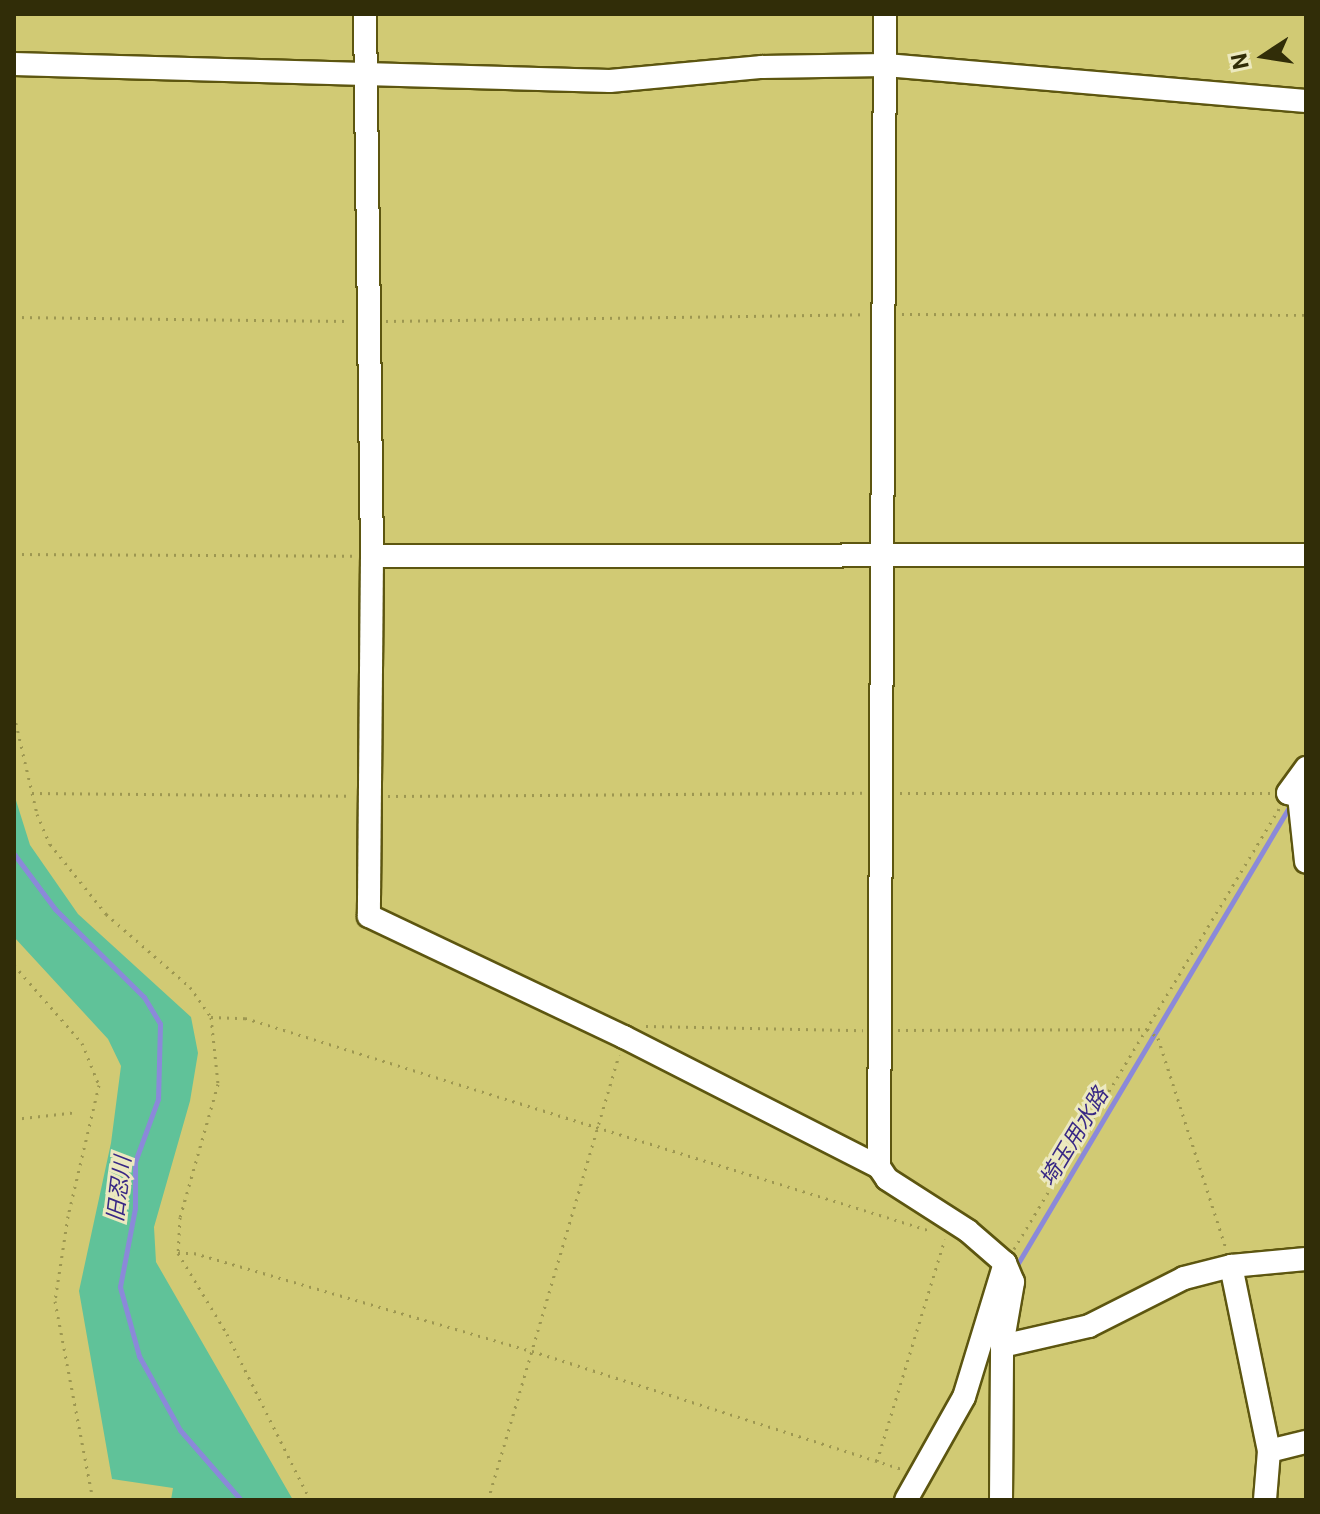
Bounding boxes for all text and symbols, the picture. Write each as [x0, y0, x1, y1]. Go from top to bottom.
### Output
north arrow [1224, 16, 1304, 96]
text: N [1226, 51, 1254, 71]
water label: 埼玉用水路 [1034, 1083, 1114, 1191]
water label: 旧忍川 [102, 1155, 136, 1223]

